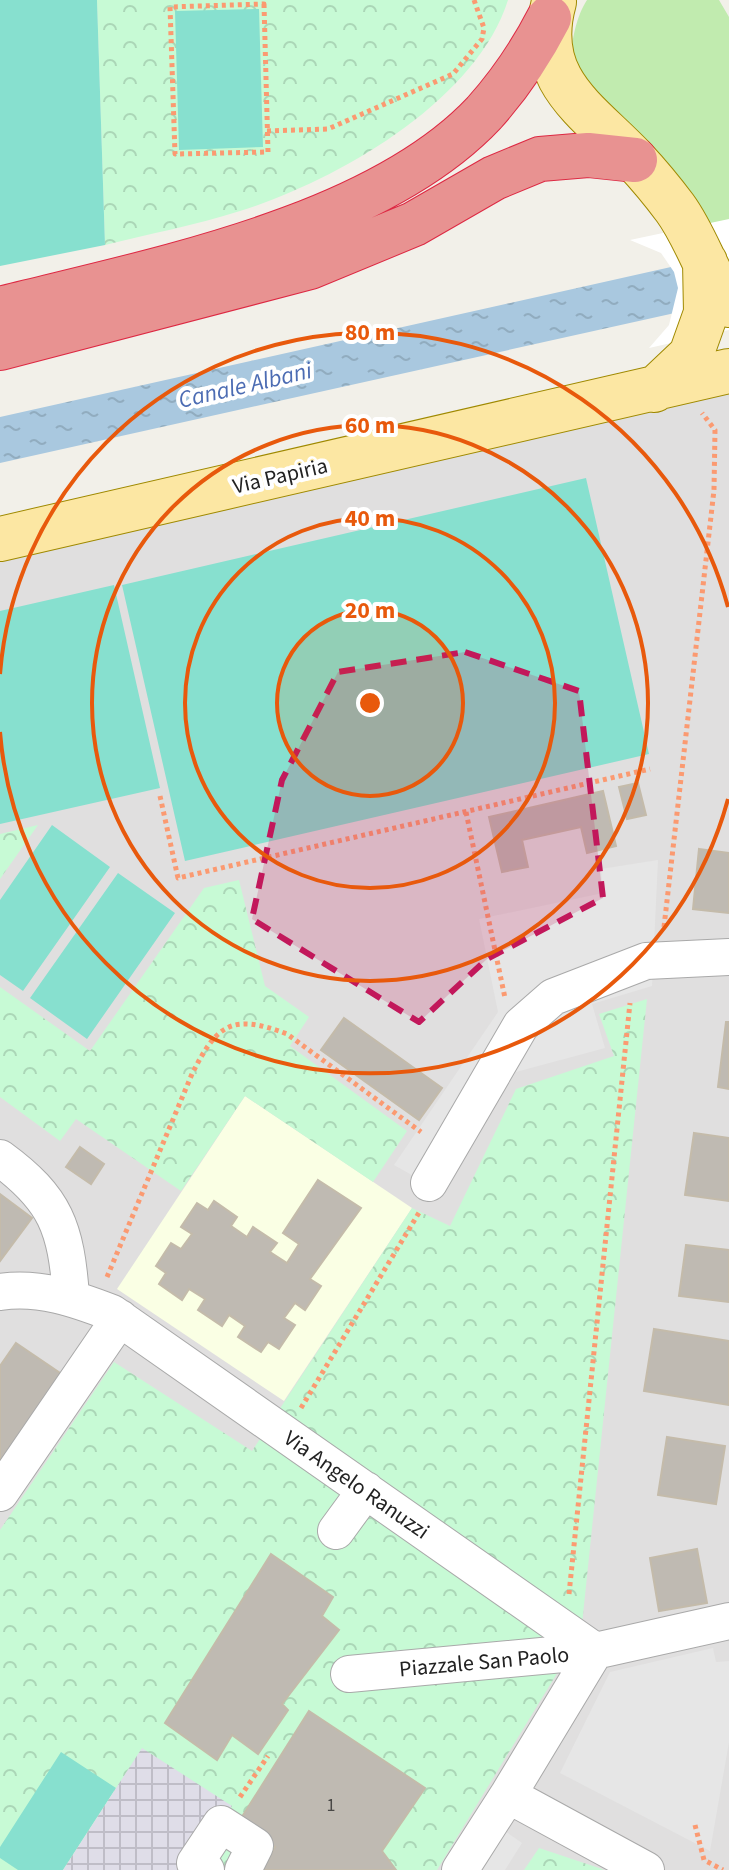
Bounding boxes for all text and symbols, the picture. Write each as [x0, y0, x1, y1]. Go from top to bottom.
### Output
text: 80 m [345, 315, 395, 350]
water label: Canale Albani [175, 353, 316, 418]
text: 60 m [345, 408, 395, 443]
street label: Via Papiria [230, 450, 331, 502]
text: 40 m [345, 501, 395, 536]
text: 20 m [345, 593, 395, 628]
centre of rings [356, 689, 384, 717]
street label: Via Angelo Ranuzzi [277, 1423, 436, 1547]
street label: Piazzale San Paolo [398, 1639, 570, 1685]
house number: 1 [327, 1793, 335, 1818]

